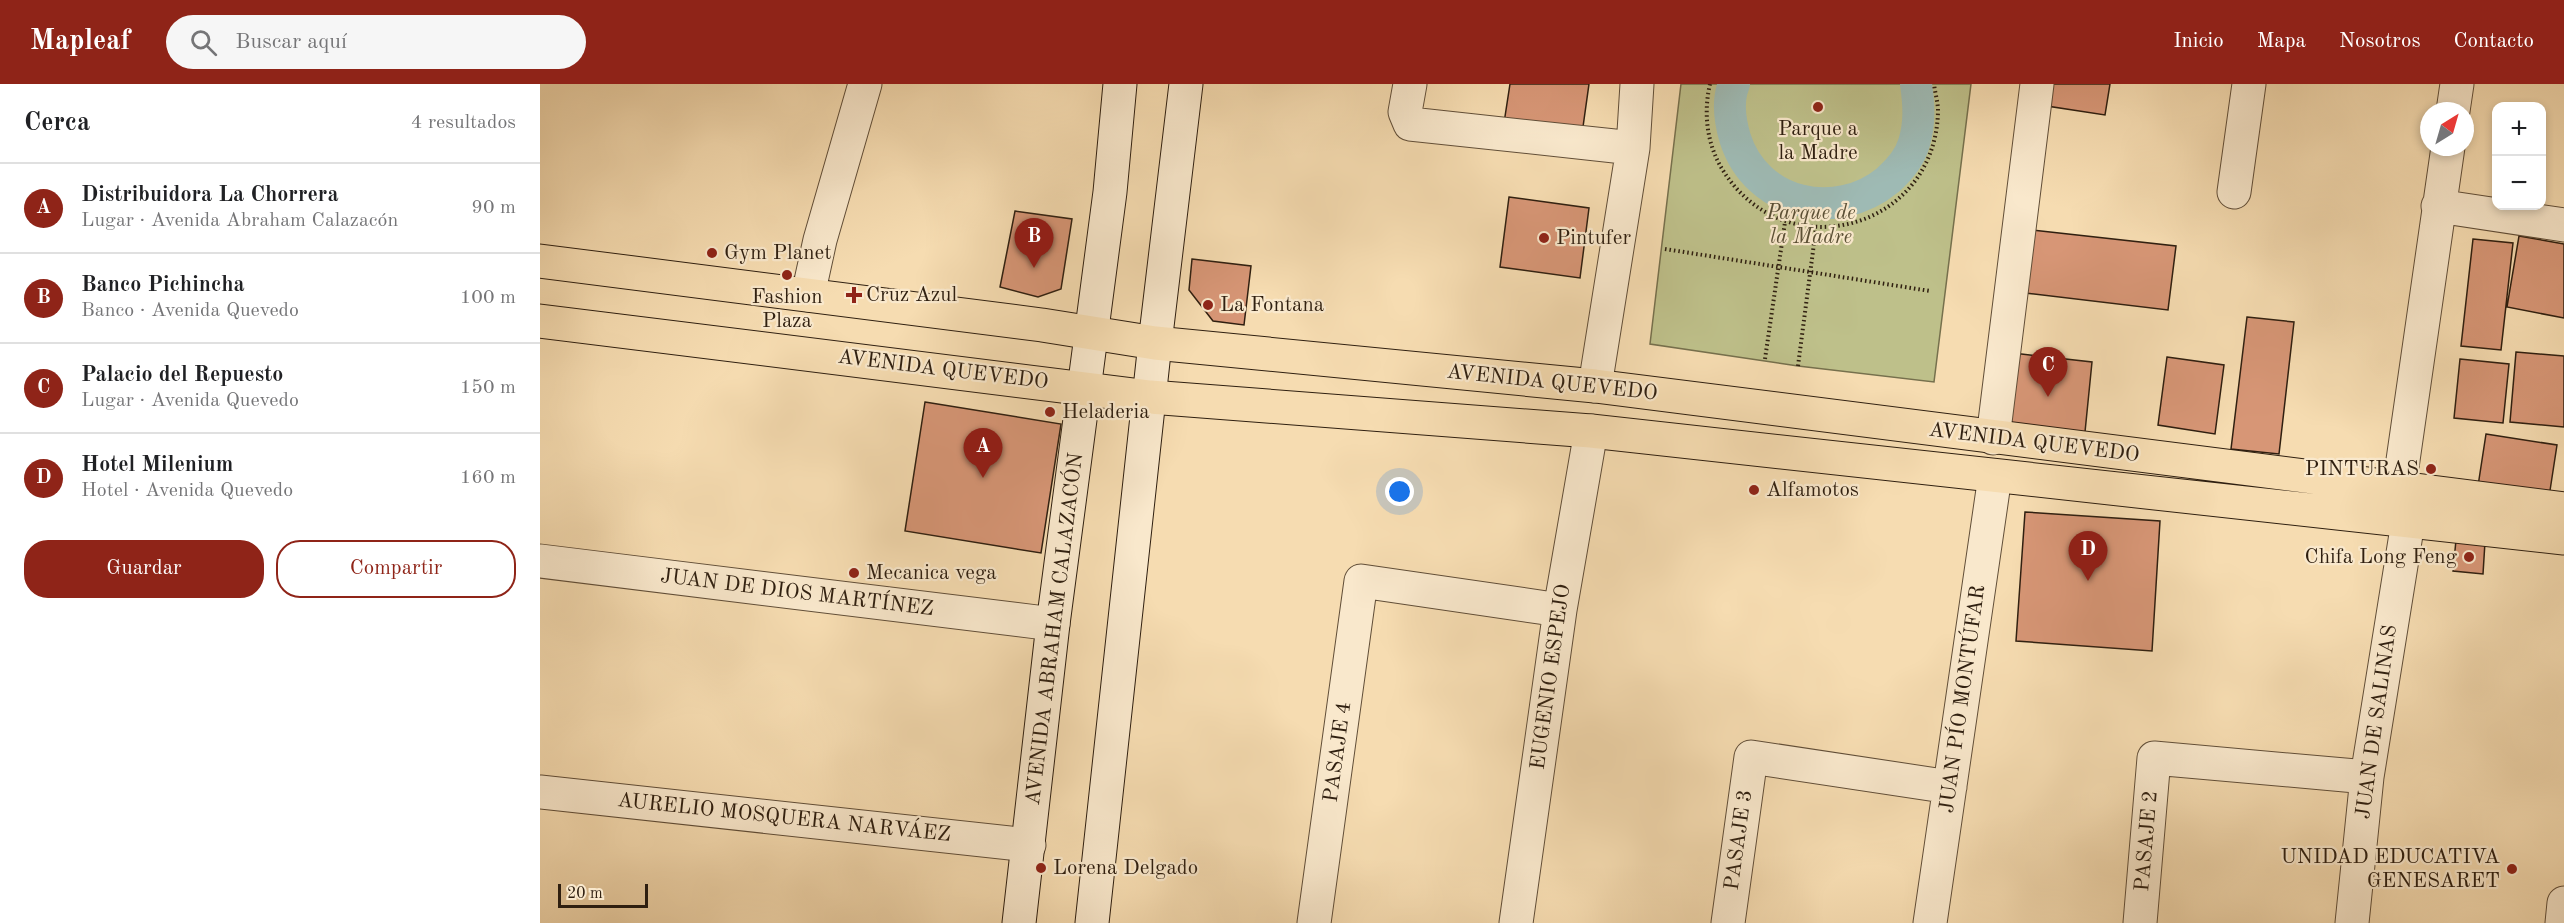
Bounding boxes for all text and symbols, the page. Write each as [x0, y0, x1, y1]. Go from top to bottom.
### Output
search box [166, 15, 586, 69]
icon: search [187, 26, 220, 59]
text: Mapleaf [30, 28, 130, 56]
text: Buscar aquí [235, 31, 347, 53]
text: Inicio [2173, 31, 2224, 52]
text: Mapa [2257, 31, 2306, 52]
text: Nosotros [2339, 31, 2421, 52]
text: Contacto [2454, 31, 2534, 52]
marker: Parque a la Madre [1811, 100, 1825, 114]
north arrow [2420, 102, 2474, 156]
map controls [2492, 102, 2546, 210]
button: + [2492, 102, 2546, 156]
text: Cerca [24, 110, 90, 136]
text: 4 resultados [411, 113, 516, 133]
place label: Parque a la Madre [1778, 119, 1858, 164]
button: − [2492, 156, 2546, 210]
text: Distribuidora La Chorrera [81, 184, 339, 206]
text: A [36, 198, 51, 218]
text: 90 m [471, 198, 516, 218]
park label: Parque de la Madre [1765, 203, 1856, 248]
text: Lugar · Avenida Abraham Calazacón [81, 211, 398, 231]
pin: B [1014, 218, 1054, 268]
place label: Pintufer [1556, 228, 1631, 249]
marker: Pintufer [1537, 231, 1551, 245]
place label: Gym Planet [724, 243, 831, 264]
marker: Gym Planet [705, 246, 719, 260]
marker: Fashion Plaza [780, 268, 794, 282]
text: Banco Pichincha [81, 274, 245, 296]
place label: Cruz Azul [866, 285, 958, 306]
place label: Fashion Plaza [751, 287, 823, 332]
text: B [36, 288, 51, 308]
text: 100 m [460, 288, 516, 308]
marker: Cruz Azul [847, 288, 861, 302]
place label: La Fontana [1220, 295, 1324, 316]
marker: La Fontana [1201, 298, 1215, 312]
text: Banco · Avenida Quevedo [81, 301, 299, 321]
street label: AVENIDA QUEVEDO [836, 347, 1050, 393]
pin: C [2028, 348, 2068, 397]
street label: AVENIDA QUEVEDO [1445, 361, 1659, 405]
text: Palacio del Repuesto [81, 364, 283, 386]
text: C [37, 378, 50, 398]
text: 150 m [460, 378, 516, 398]
text: Lugar · Avenida Quevedo [81, 391, 299, 411]
place label: Heladeria [1062, 402, 1150, 423]
marker: Heladeria [1043, 405, 1057, 419]
street label: AVENIDA QUEVEDO [1927, 420, 2141, 466]
pin: A [964, 428, 1002, 478]
street label: AVENIDA ABRAHAM CALAZACÓN [1018, 451, 1087, 807]
text: Hotel Milenium [81, 454, 233, 476]
place label: PINTURAS [2305, 459, 2419, 480]
marker: PINTURAS [2424, 462, 2438, 476]
text: D [36, 468, 51, 488]
text: 160 m [460, 468, 516, 488]
your location [1385, 477, 1414, 506]
place label: Alfamotos [1766, 480, 1859, 501]
text: Hotel · Avenida Quevedo [81, 481, 293, 501]
marker: Alfamotos [1747, 483, 1761, 497]
pin: D [2068, 532, 2108, 581]
button: Guardar [24, 540, 264, 598]
button: Compartir [276, 540, 516, 598]
place label: Chifa Long Feng [2305, 547, 2458, 568]
marker: Chifa Long Feng [2462, 550, 2476, 564]
street label: JUAN DE DIOS MARTÍNEZ [659, 562, 935, 620]
place label: Mecanica vega [866, 563, 997, 584]
marker: Mecanica vega [847, 566, 861, 580]
street label: EUGENIO ESPEJO [1528, 583, 1574, 771]
street label: JUAN PÍO MONTÚFAR [1932, 583, 1989, 814]
street label: JUAN DE SALINAS [2353, 623, 2401, 821]
street label: PASAJE 4 [1321, 700, 1355, 804]
street label: AURELIO MOSQUERA NARVÁEZ [616, 786, 952, 846]
street label: PASAJE 3 [1722, 788, 1756, 892]
street label: PASAJE 2 [2132, 790, 2162, 892]
place label: UNIDAD EDUCATIVA GENESARET [2280, 847, 2500, 892]
place label: Lorena Delgado [1053, 858, 1198, 879]
marker: Lorena Delgado [1034, 861, 1048, 875]
marker: UNIDAD EDUCATIVA GENESARET [2505, 862, 2519, 876]
scale bar [558, 881, 648, 908]
text: 20 m [567, 886, 603, 902]

